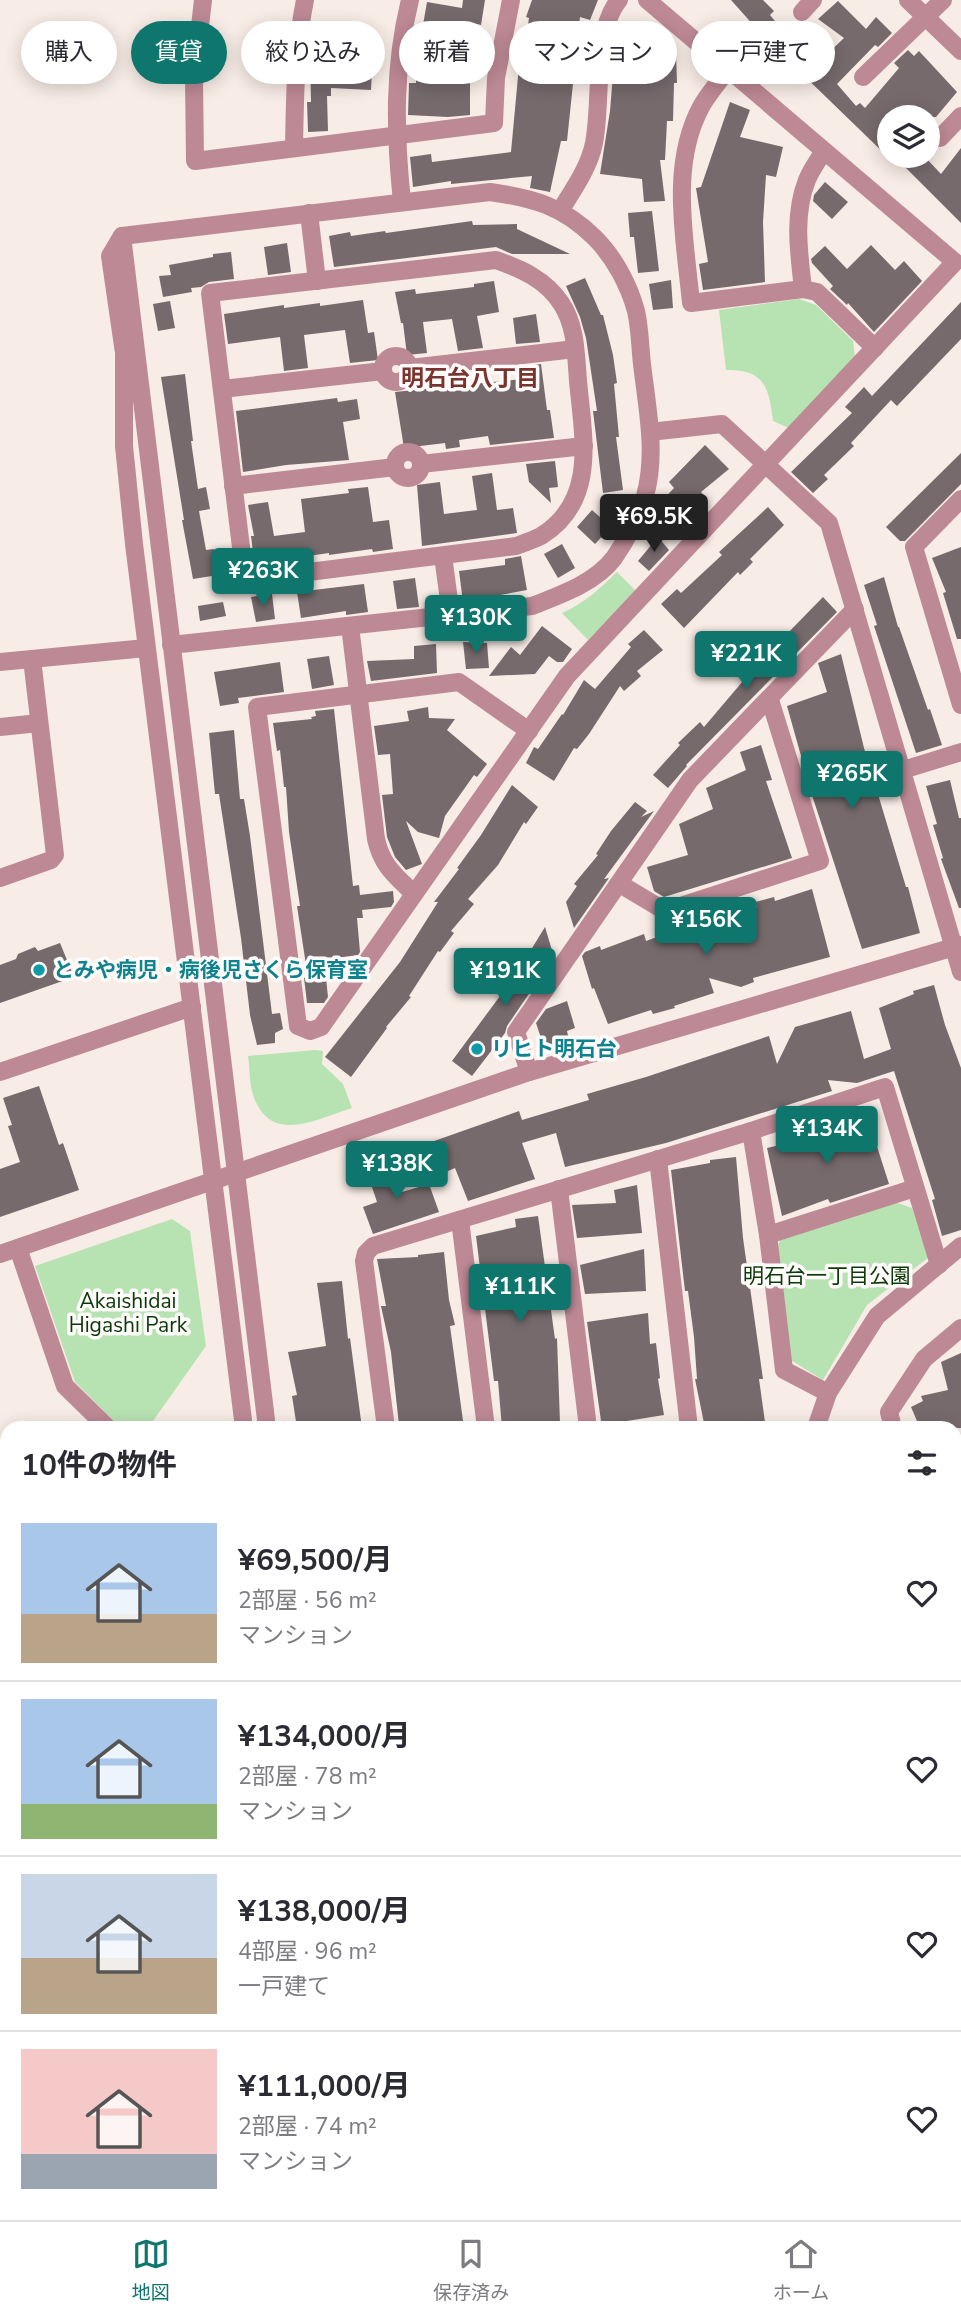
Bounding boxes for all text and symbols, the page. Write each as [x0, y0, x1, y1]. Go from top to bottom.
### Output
chip: 購入 [21, 21, 117, 84]
chip: 賃貸 [131, 21, 227, 84]
chip: 絞り込み [241, 21, 385, 84]
chip: 新着 [399, 21, 495, 84]
chip: マンション [509, 21, 677, 84]
chip: 一戸建て [691, 21, 835, 84]
map controls [877, 105, 940, 168]
button: layers [877, 105, 940, 168]
district label: 明石台八丁目 [401, 363, 539, 394]
pin: ¥69.5K [597, 494, 711, 554]
text: ¥69.5K [616, 501, 692, 532]
pin: ¥263K [214, 548, 312, 608]
text: ¥263K [228, 555, 298, 586]
pin: ¥130K [427, 596, 525, 655]
text: ¥130K [441, 602, 511, 633]
pin: ¥221K [697, 632, 795, 691]
text: ¥221K [711, 638, 781, 669]
pin: ¥265K [803, 752, 901, 811]
text: ¥265K [817, 758, 887, 789]
pin: ¥156K [657, 898, 755, 957]
text: ¥156K [671, 904, 741, 935]
pin: ¥191K [456, 948, 554, 1008]
text: ¥191K [470, 955, 540, 986]
place label: とみや病児・病後児さくら保育室 [53, 956, 368, 984]
marker: とみや病児・病後児さくら保育室 [31, 962, 47, 978]
place label: リヒト明石台 [491, 1035, 617, 1063]
marker: リヒト明石台 [469, 1041, 485, 1057]
pin: ¥134K [778, 1106, 876, 1166]
text: ¥134K [792, 1113, 862, 1144]
pin: ¥138K [348, 1142, 446, 1201]
text: ¥138K [362, 1148, 432, 1179]
park label: 明石台一丁目公園 [743, 1262, 911, 1290]
pin: ¥111K [471, 1264, 569, 1324]
text: ¥111K [485, 1271, 555, 1302]
park label: Akaishidai Higashi Park [69, 1287, 188, 1339]
icon: filters [903, 1444, 941, 1482]
text: 10件の物件 [21, 1445, 177, 1486]
text: ¥69,500/月 [238, 1540, 393, 1581]
icon: home [77, 1551, 161, 1635]
icon: heart [903, 1574, 941, 1612]
text: 2部屋 · 56 m² [238, 1585, 377, 1616]
text: マンション [238, 1620, 353, 1651]
text: ¥134,000/月 [238, 1716, 411, 1757]
icon: home [77, 1727, 161, 1811]
icon: heart [903, 1750, 941, 1788]
text: 2部屋 · 78 m² [238, 1761, 377, 1792]
text: マンション [238, 1796, 353, 1827]
text: ¥138,000/月 [238, 1891, 411, 1932]
icon: home [77, 1902, 161, 1986]
icon: heart [903, 1925, 941, 1963]
text: 4部屋 · 96 m² [238, 1936, 377, 1967]
text: 一戸建て [238, 1971, 330, 2002]
text: ¥111,000/月 [238, 2066, 411, 2107]
icon: home [77, 2077, 161, 2161]
icon: heart [903, 2100, 941, 2138]
text: 2部屋 · 74 m² [238, 2111, 377, 2142]
text: マンション [238, 2146, 353, 2177]
tab: 地図 [132, 2235, 170, 2306]
tab: 保存済み [433, 2235, 509, 2306]
tab: ホーム [773, 2235, 829, 2306]

